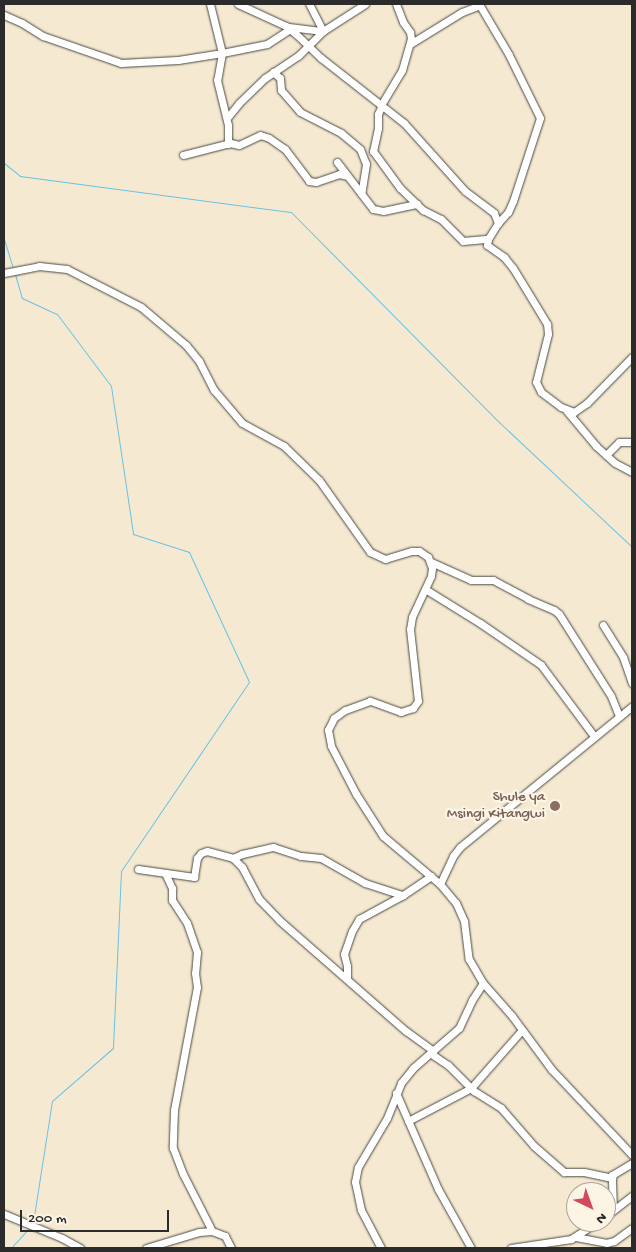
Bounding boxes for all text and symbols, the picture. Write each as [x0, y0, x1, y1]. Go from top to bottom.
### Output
place label: Shule ya Msingi Kitangwi [447, 788, 545, 823]
marker: Shule ya Msingi Kitangwi [549, 800, 561, 812]
north arrow [566, 1182, 616, 1232]
scale bar [22, 1200, 171, 1232]
text: N [592, 1208, 610, 1227]
text: 200 m [28, 1210, 67, 1228]

